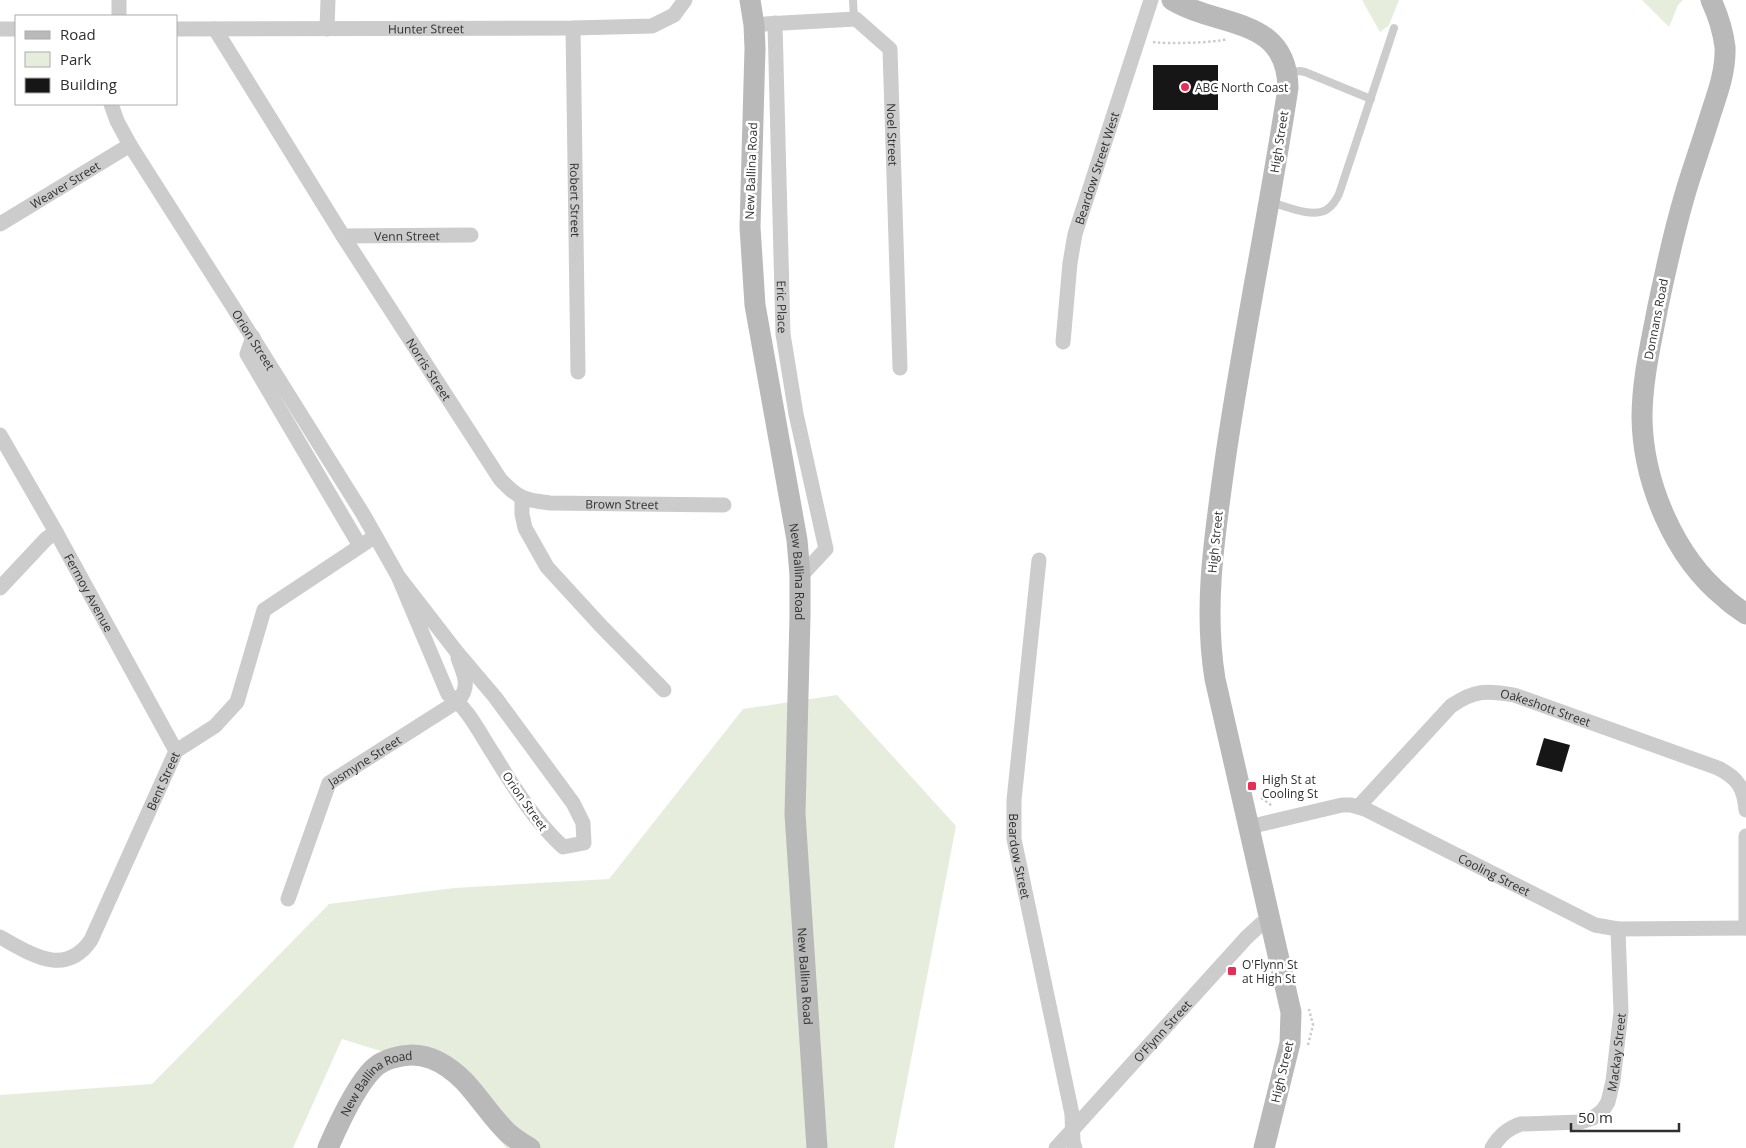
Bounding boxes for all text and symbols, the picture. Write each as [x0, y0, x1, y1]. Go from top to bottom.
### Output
legend [15, 15, 178, 105]
street label: Hunter Street [388, 20, 464, 37]
text: Road [60, 24, 96, 44]
text: Park [60, 49, 91, 69]
text: Building [60, 74, 117, 94]
place label: ABC North Coast [1195, 79, 1288, 96]
marker: ABC North Coast [1179, 81, 1191, 93]
street label: Noel Street [883, 103, 902, 166]
street label: Beardow Street West [1070, 110, 1123, 227]
street label: High Street [1266, 110, 1292, 174]
street label: New Ballina Road [741, 122, 761, 220]
street label: Weaver Street [27, 157, 103, 212]
street label: Robert Street [566, 163, 585, 237]
street label: Venn Street [374, 227, 440, 244]
street label: Donnans Road [1640, 277, 1672, 361]
street label: Eric Place [773, 280, 791, 334]
street label: Orion Street [228, 306, 279, 373]
street label: Norris Street [403, 335, 456, 404]
street label: Brown Street [585, 495, 659, 513]
street label: High Street [1203, 510, 1227, 574]
street label: New Ballina Road [786, 522, 809, 620]
street label: Fermoy Avenue [61, 550, 118, 635]
street label: Oakeshott Street [1499, 684, 1593, 730]
street label: Jasmyne Street [324, 731, 404, 791]
street label: Bent Street [142, 749, 183, 813]
street label: Orion Street [498, 768, 552, 834]
place label: High St at Cooling St [1262, 771, 1318, 802]
marker: High St at Cooling St [1246, 780, 1258, 792]
street label: Beardow Street [1006, 813, 1035, 900]
street label: Cooling Street [1455, 849, 1533, 900]
street label: New Ballina Road [794, 927, 817, 1025]
place label: O'Flynn St at High St [1242, 956, 1298, 987]
marker: O'Flynn St at High St [1226, 965, 1238, 977]
street label: O'Flynn Street [1129, 996, 1195, 1066]
street label: Mackay Street [1602, 1012, 1629, 1093]
street label: High Street [1267, 1040, 1297, 1104]
street label: New Ballina Road [336, 1046, 413, 1119]
scale bar [1571, 1100, 1678, 1132]
text: 50 m [1578, 1107, 1613, 1127]

